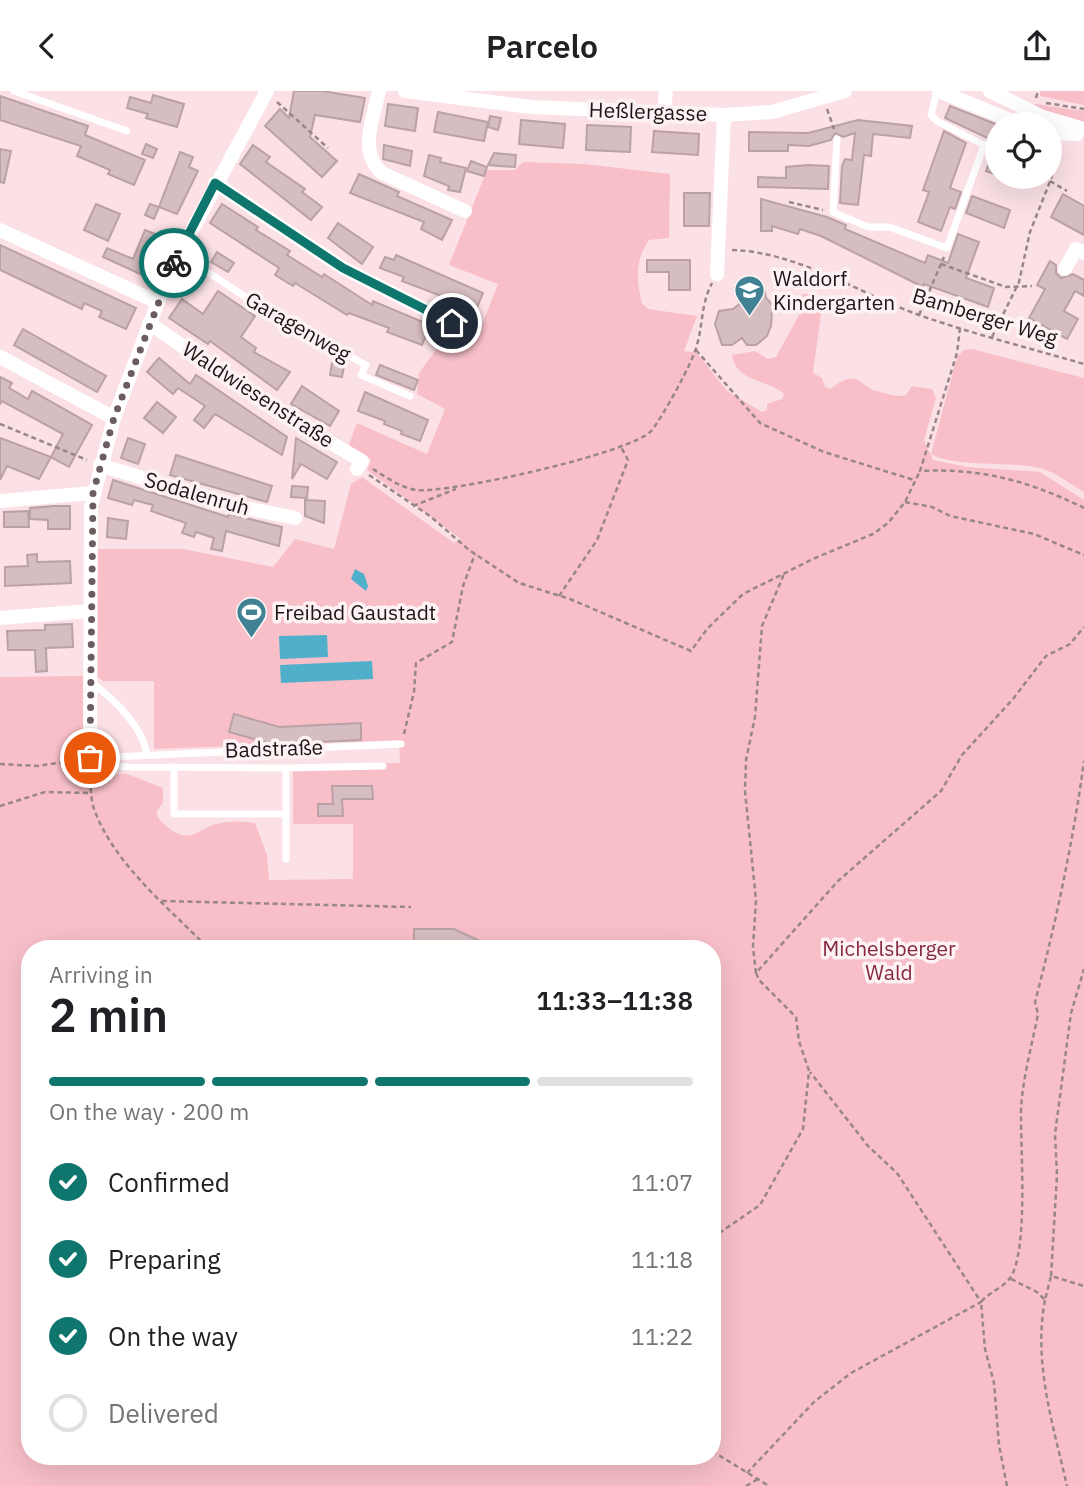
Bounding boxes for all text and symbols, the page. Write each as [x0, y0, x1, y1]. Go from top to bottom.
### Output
text: Parcelo [486, 25, 598, 67]
icon: back [28, 27, 66, 65]
icon: share [1018, 27, 1056, 65]
street label: Heßlergasse [588, 95, 708, 127]
map controls [985, 112, 1062, 189]
button: locate [985, 112, 1062, 189]
courier [139, 228, 209, 298]
icon: bike [155, 244, 193, 282]
place label: Waldorf Kindergarten [773, 264, 895, 316]
school or university icon: Waldorf Kindergarten [733, 274, 767, 318]
street label: Bamberger Weg [909, 281, 1061, 351]
street label: Garagenweg [241, 285, 356, 368]
pin [422, 293, 482, 353]
icon: home [433, 304, 471, 342]
street label: Waldwiesenstraße [177, 335, 340, 454]
street label: Sodalenruh [141, 465, 253, 521]
sports icon: Freibad Gaustadt [234, 596, 268, 640]
place label: Freibad Gaustadt [274, 598, 436, 626]
pin [60, 728, 120, 788]
street label: Badstraße [224, 732, 324, 764]
icon: bag [71, 739, 109, 777]
park label: Michelsberger Wald [822, 934, 956, 986]
text: Arriving in [49, 959, 153, 989]
text: 11:33–11:38 [536, 983, 693, 1017]
text: 2 min [49, 985, 168, 1045]
text: On the way · 200 m [49, 1096, 249, 1126]
icon: check [49, 1163, 87, 1201]
text: Confirmed [108, 1165, 230, 1199]
text: 11:07 [631, 1167, 693, 1197]
icon: check [49, 1240, 87, 1278]
text: Preparing [108, 1242, 221, 1276]
text: 11:18 [631, 1244, 693, 1274]
icon: check [49, 1317, 87, 1355]
text: On the way [108, 1319, 238, 1353]
text: 11:22 [631, 1321, 693, 1351]
text: Delivered [108, 1396, 219, 1430]

